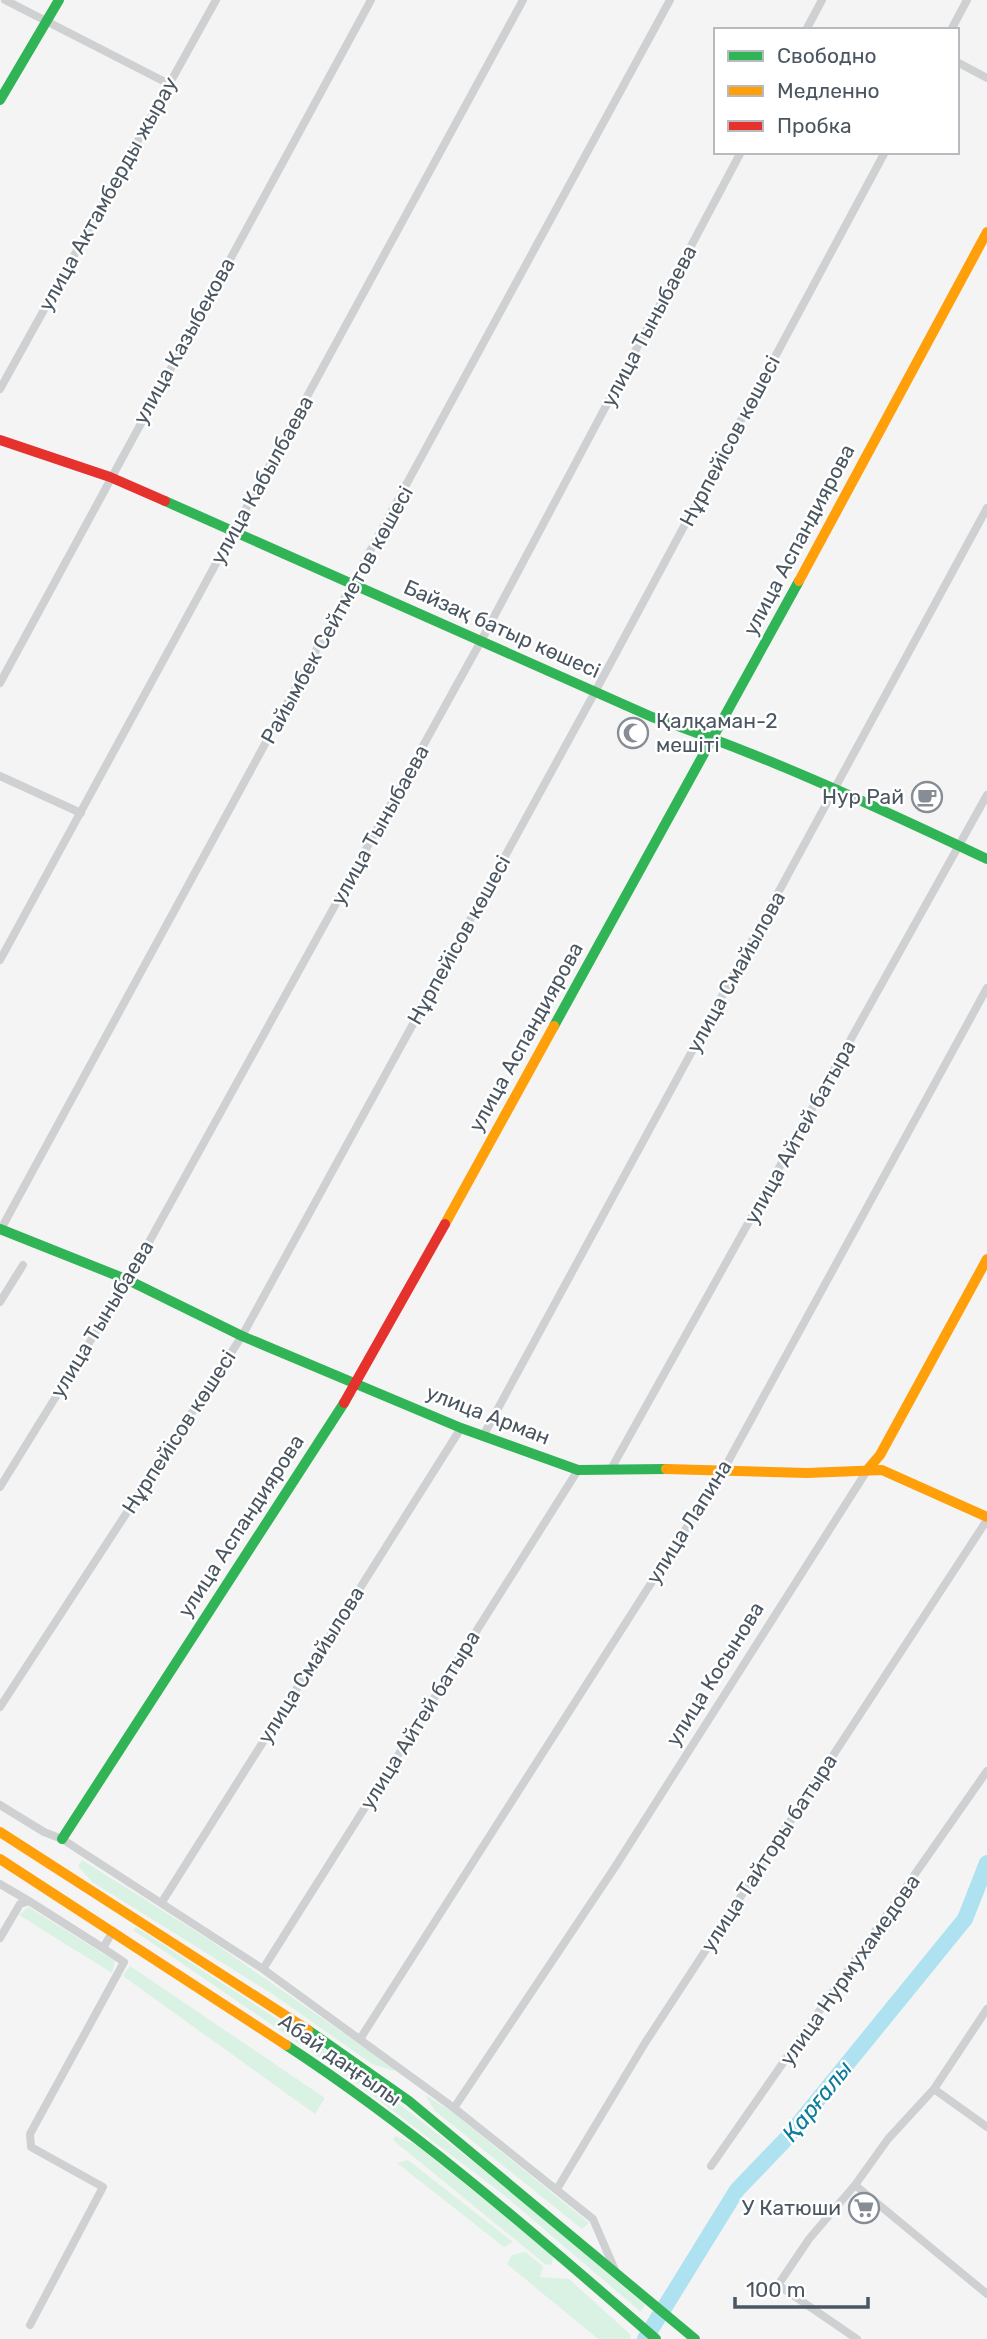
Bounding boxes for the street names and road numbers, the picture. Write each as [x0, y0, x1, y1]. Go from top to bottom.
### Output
street label: улица Актамберды жырау [33, 72, 182, 315]
street label: улица Тыныбаева [595, 241, 702, 411]
street label: улица Казыбекова [127, 253, 240, 428]
street label: Нұрпейісов көшесі [674, 351, 785, 530]
street label: улица Кабылбаева [205, 391, 318, 568]
street label: улица Аспандиярова [738, 440, 860, 640]
street label: Райымбек Сейтметов көшесі [255, 482, 418, 748]
street label: Байзақ батыр көшесі [400, 574, 604, 683]
street label: улица Тыныбаева [325, 740, 434, 909]
street label: Нұрпейісов көшесі [402, 851, 515, 1029]
street label: улица Смайылова [681, 887, 790, 1057]
street label: улица Аспандиярова [463, 938, 588, 1136]
street label: улица Айтей батыра [739, 1035, 861, 1228]
street label: улица Тыныбаева [45, 1236, 158, 1402]
street label: Нұрпейісов көшесі [116, 1345, 241, 1518]
street label: улица Арман [423, 1379, 554, 1450]
street label: улица Аспандиярова [172, 1430, 309, 1622]
street label: улица Лапина [640, 1455, 737, 1588]
street label: улица Смайылова [252, 1581, 369, 1748]
street label: улица Косынова [660, 1597, 769, 1750]
street label: улица Айтей батыра [354, 1626, 485, 1814]
street label: улица Тайторы батыра [695, 1749, 842, 1956]
street label: улица Нурмухамедова [774, 1869, 925, 2070]
street label: Абай даңғылы [274, 2008, 406, 2111]

